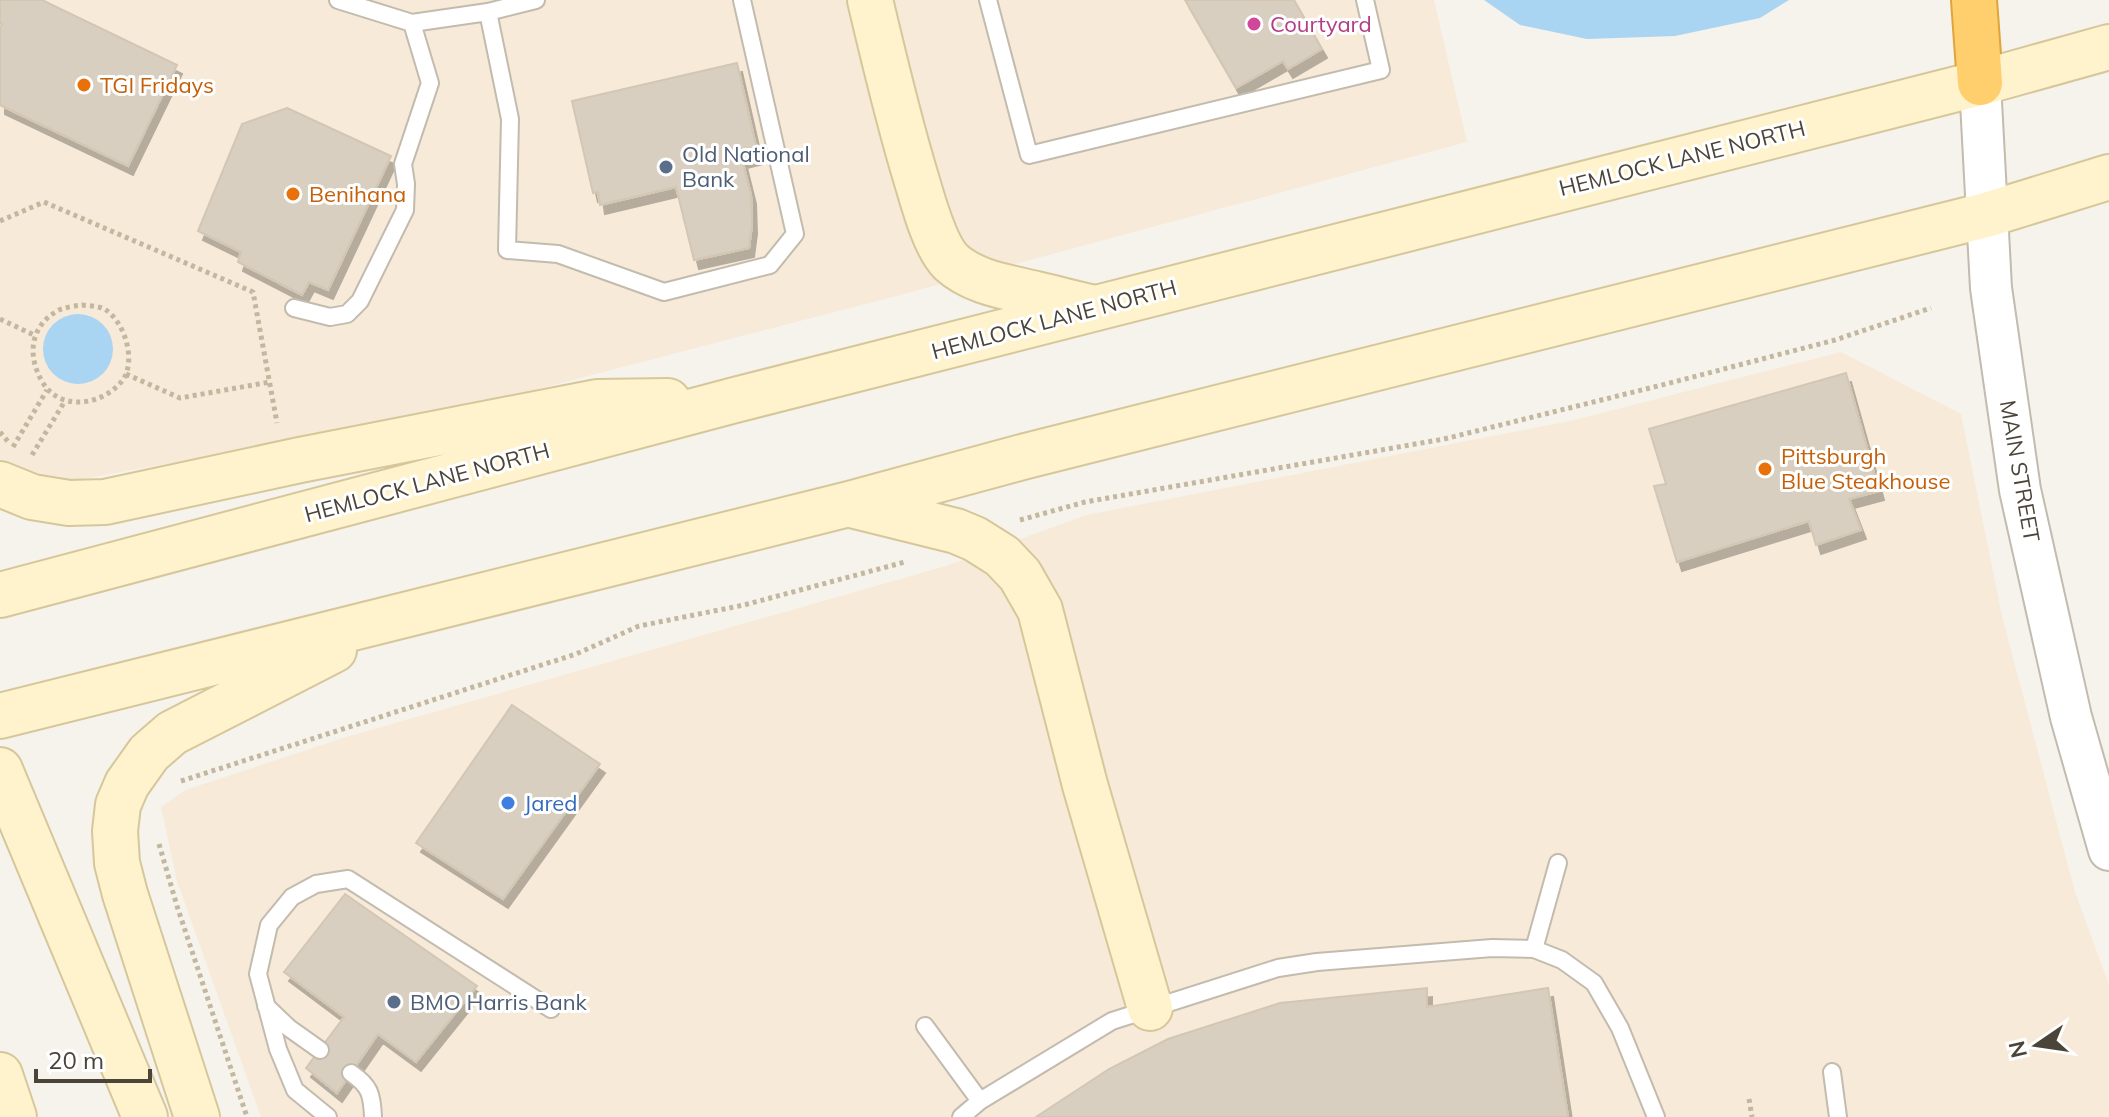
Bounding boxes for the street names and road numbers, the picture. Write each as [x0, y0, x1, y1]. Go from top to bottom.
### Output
street label: HEMLOCK LANE NORTH [1556, 114, 1808, 202]
street label: HEMLOCK LANE NORTH [928, 273, 1180, 365]
street label: MAIN STREET [1994, 398, 2046, 544]
street label: HEMLOCK LANE NORTH [301, 436, 553, 528]

